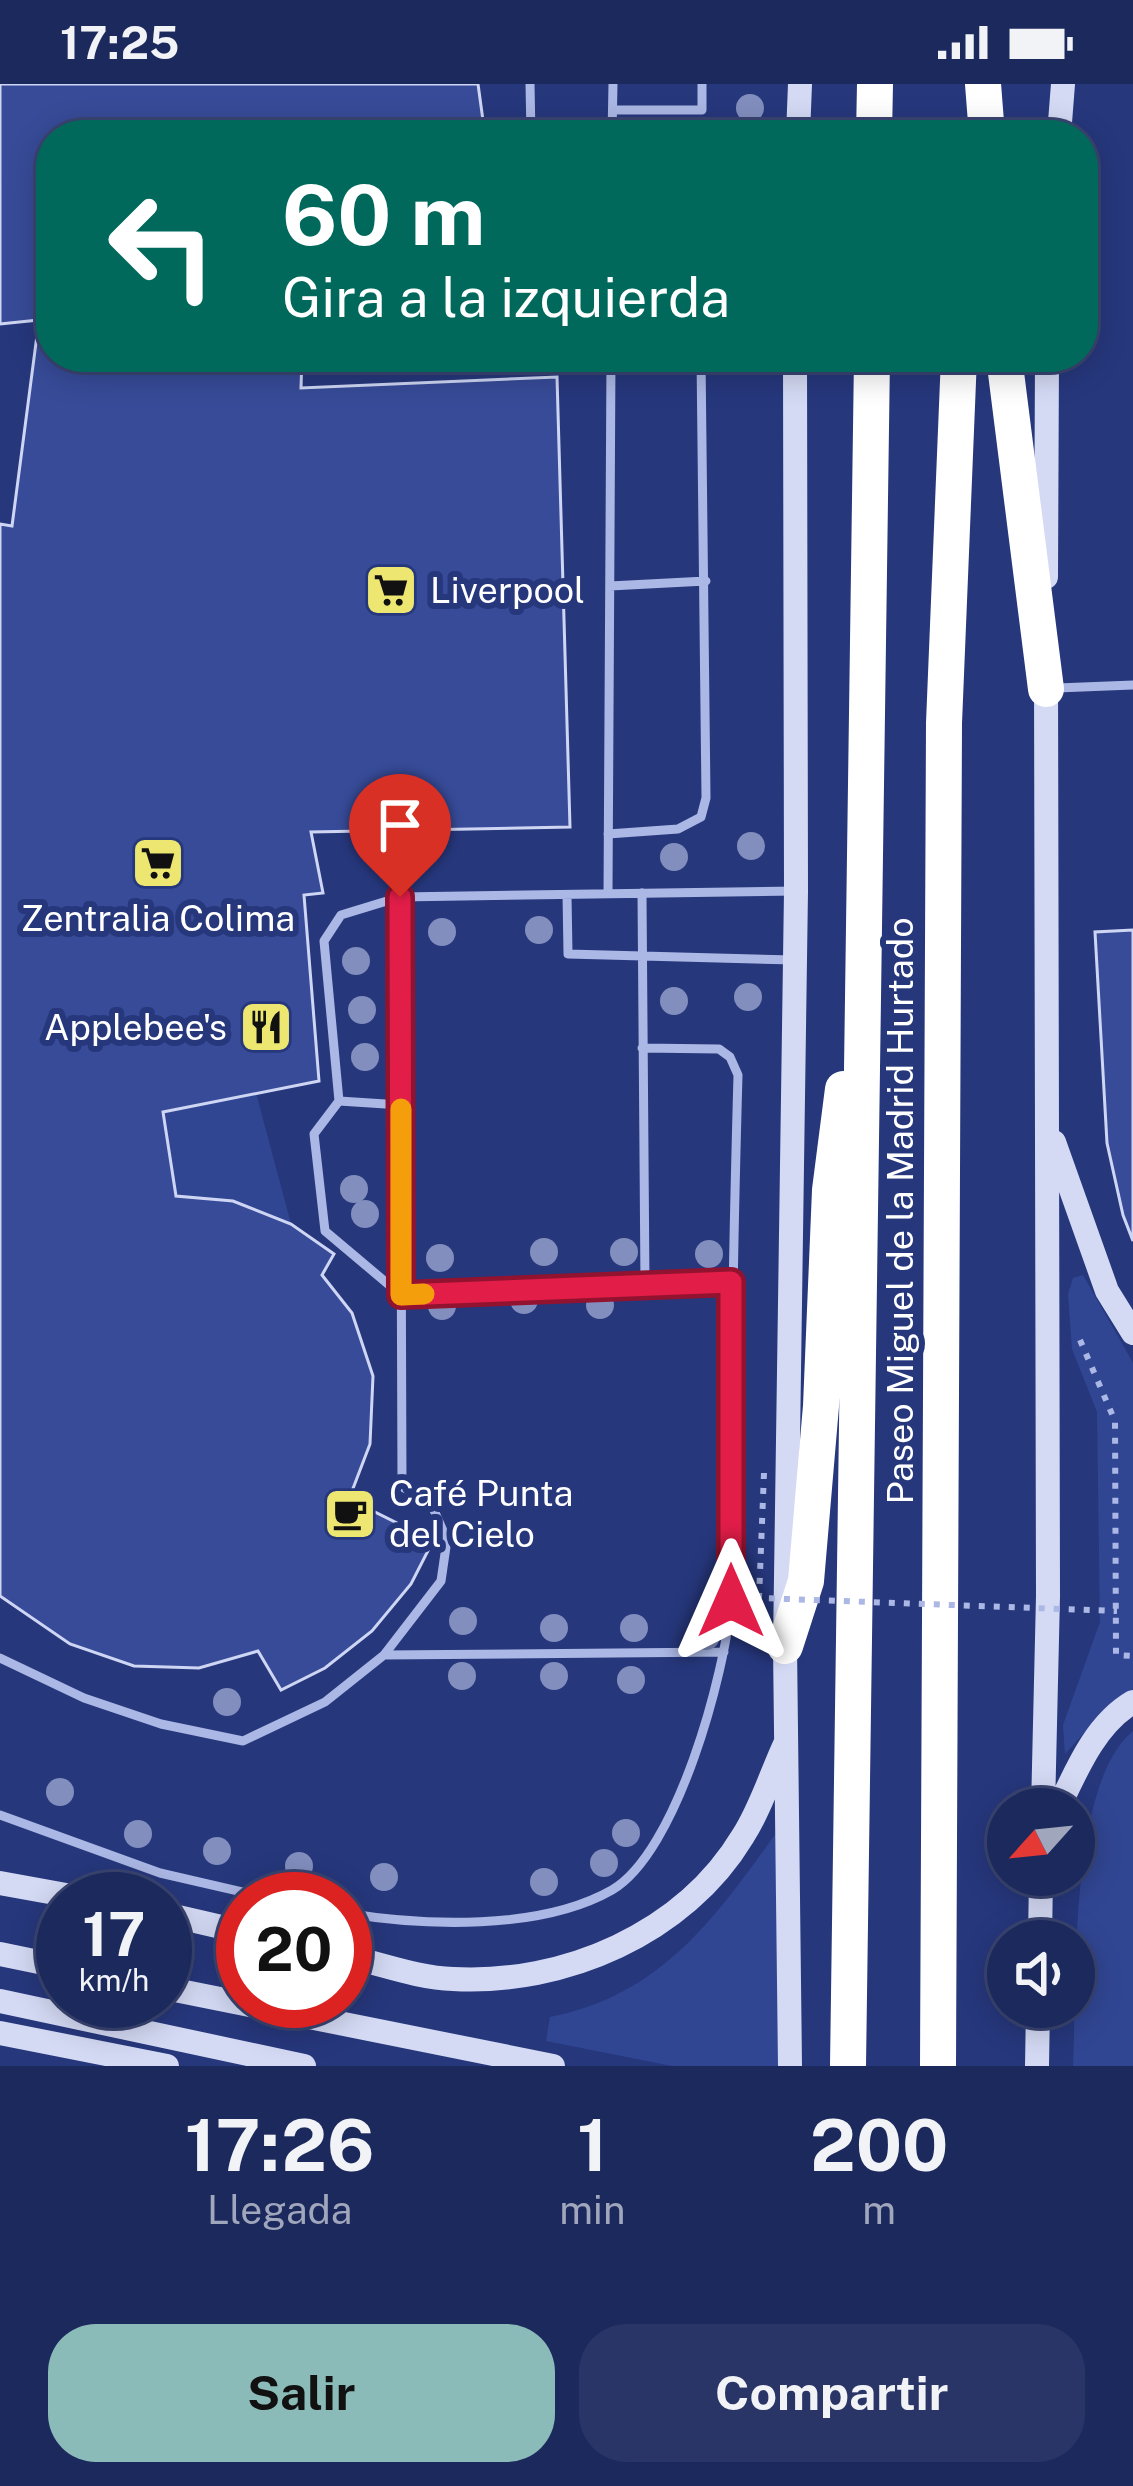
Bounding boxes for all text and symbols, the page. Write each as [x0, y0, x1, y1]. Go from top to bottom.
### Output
text: 17:25 [60, 16, 179, 69]
text: 60 m [282, 165, 486, 264]
icon: left [84, 168, 240, 324]
text: Gira a la izquierda [282, 266, 730, 329]
supermarket icon: Liverpool [363, 562, 419, 618]
place label: Liverpool [430, 569, 585, 611]
pin [349, 774, 451, 897]
icon: arrive [367, 792, 433, 858]
supermarket icon: Zentralia Colima [130, 835, 186, 891]
place label: Zentralia Colima [21, 897, 295, 939]
street label: Paseo Miguel de la Madrid Hurtado [879, 917, 921, 1505]
restaurant icon: Applebee's [238, 999, 294, 1055]
place label: Applebee's [44, 1006, 227, 1048]
place label: Café Punta del Cielo [389, 1472, 574, 1555]
cafe icon: Café Punta del Cielo [322, 1486, 378, 1542]
position arrow [668, 1538, 794, 1664]
north arrow [987, 1788, 1095, 1896]
map controls [987, 1788, 1095, 2028]
speed limit sign: 20 [216, 1872, 372, 2028]
text: 17 [82, 1899, 146, 1970]
button: sound [987, 1920, 1095, 2028]
text: km/h [79, 1962, 149, 1998]
text: 17:26 [185, 2103, 375, 2187]
text: 1 [577, 2103, 608, 2187]
text: 200 [810, 2103, 948, 2187]
text: Llegada [207, 2187, 352, 2233]
text: min [559, 2187, 625, 2233]
text: m [862, 2187, 896, 2233]
button: Salir [48, 2324, 555, 2462]
button: Compartir [579, 2324, 1085, 2462]

